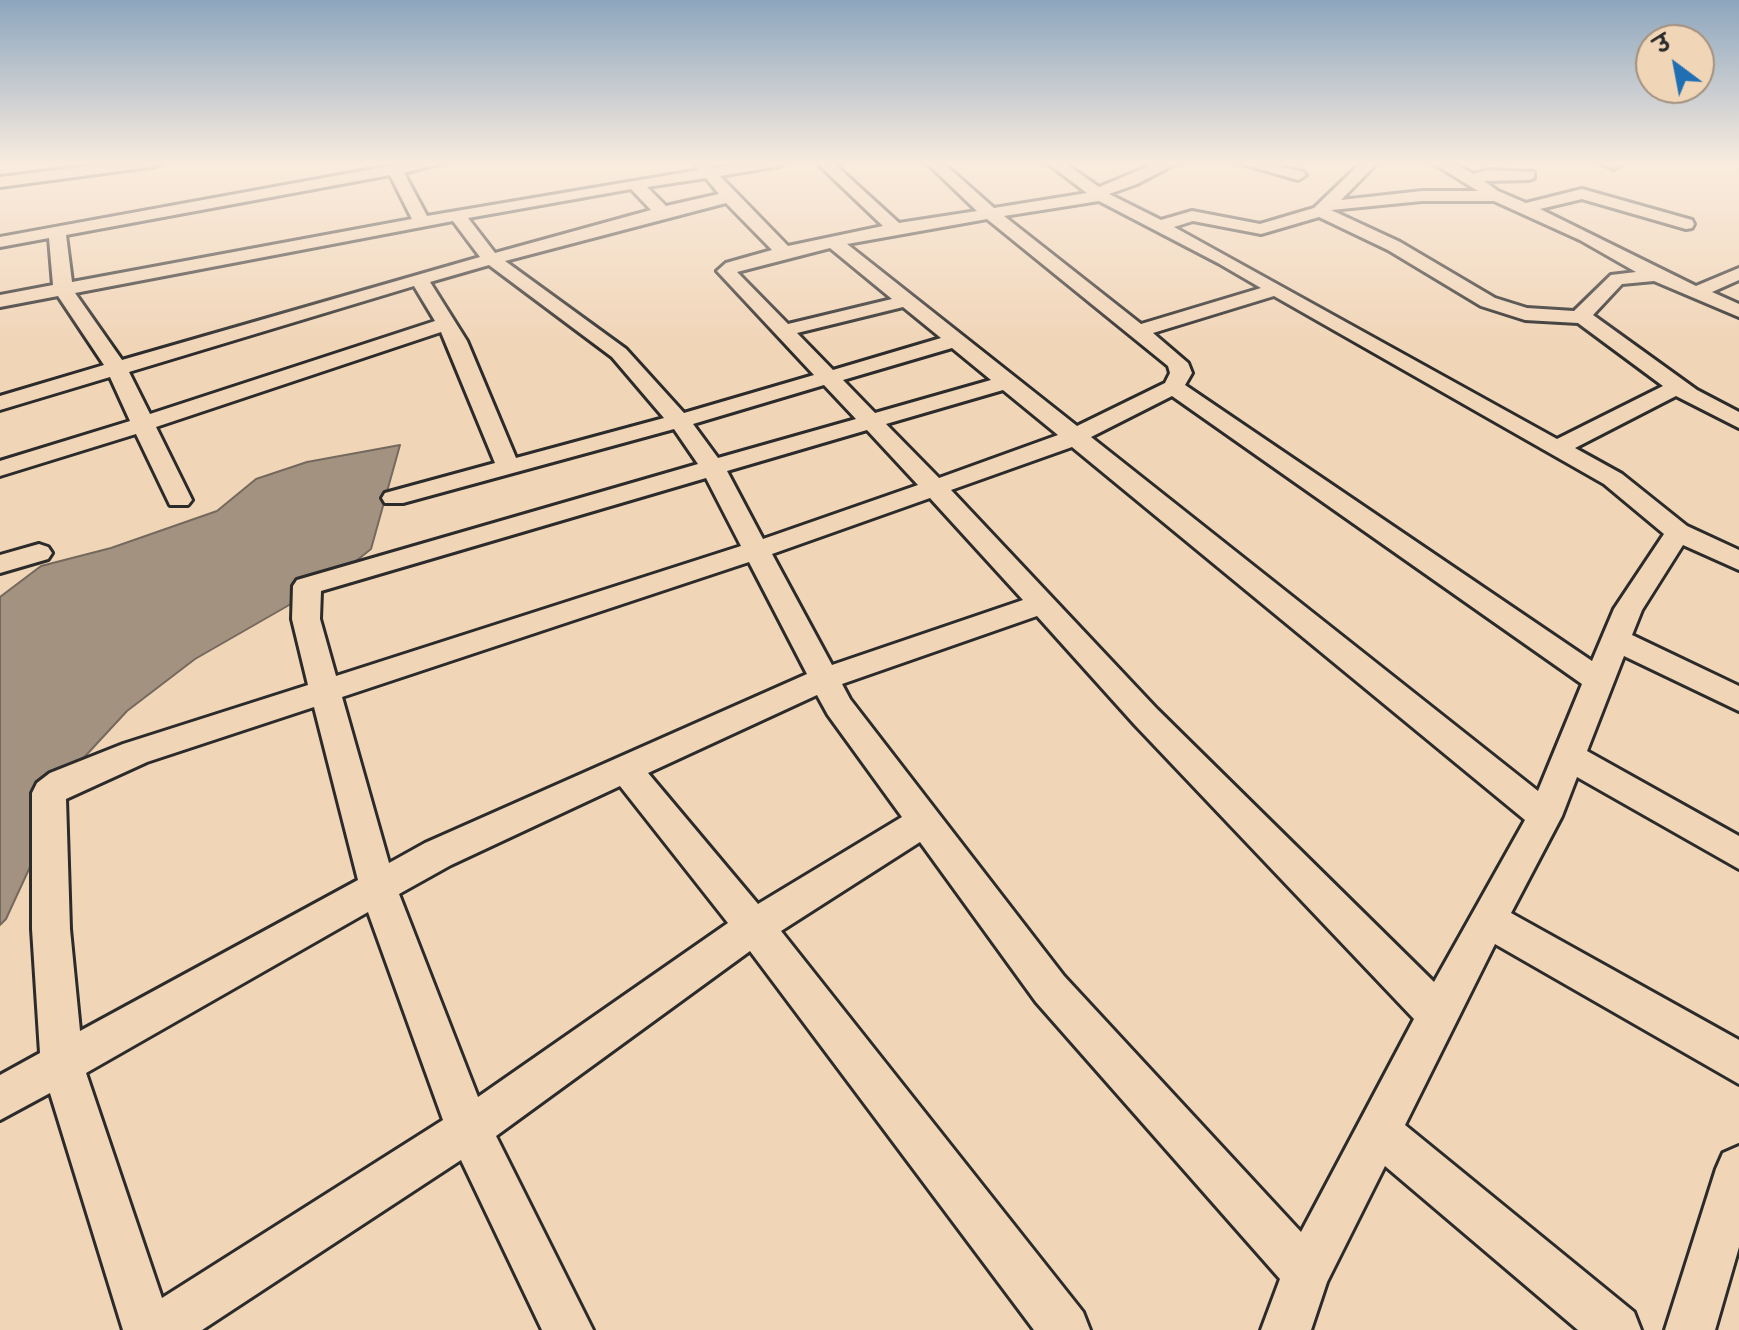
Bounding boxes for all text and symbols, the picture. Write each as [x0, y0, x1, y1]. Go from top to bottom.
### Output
north arrow [1635, 24, 1715, 104]
text: उ [1650, 30, 1677, 61]

